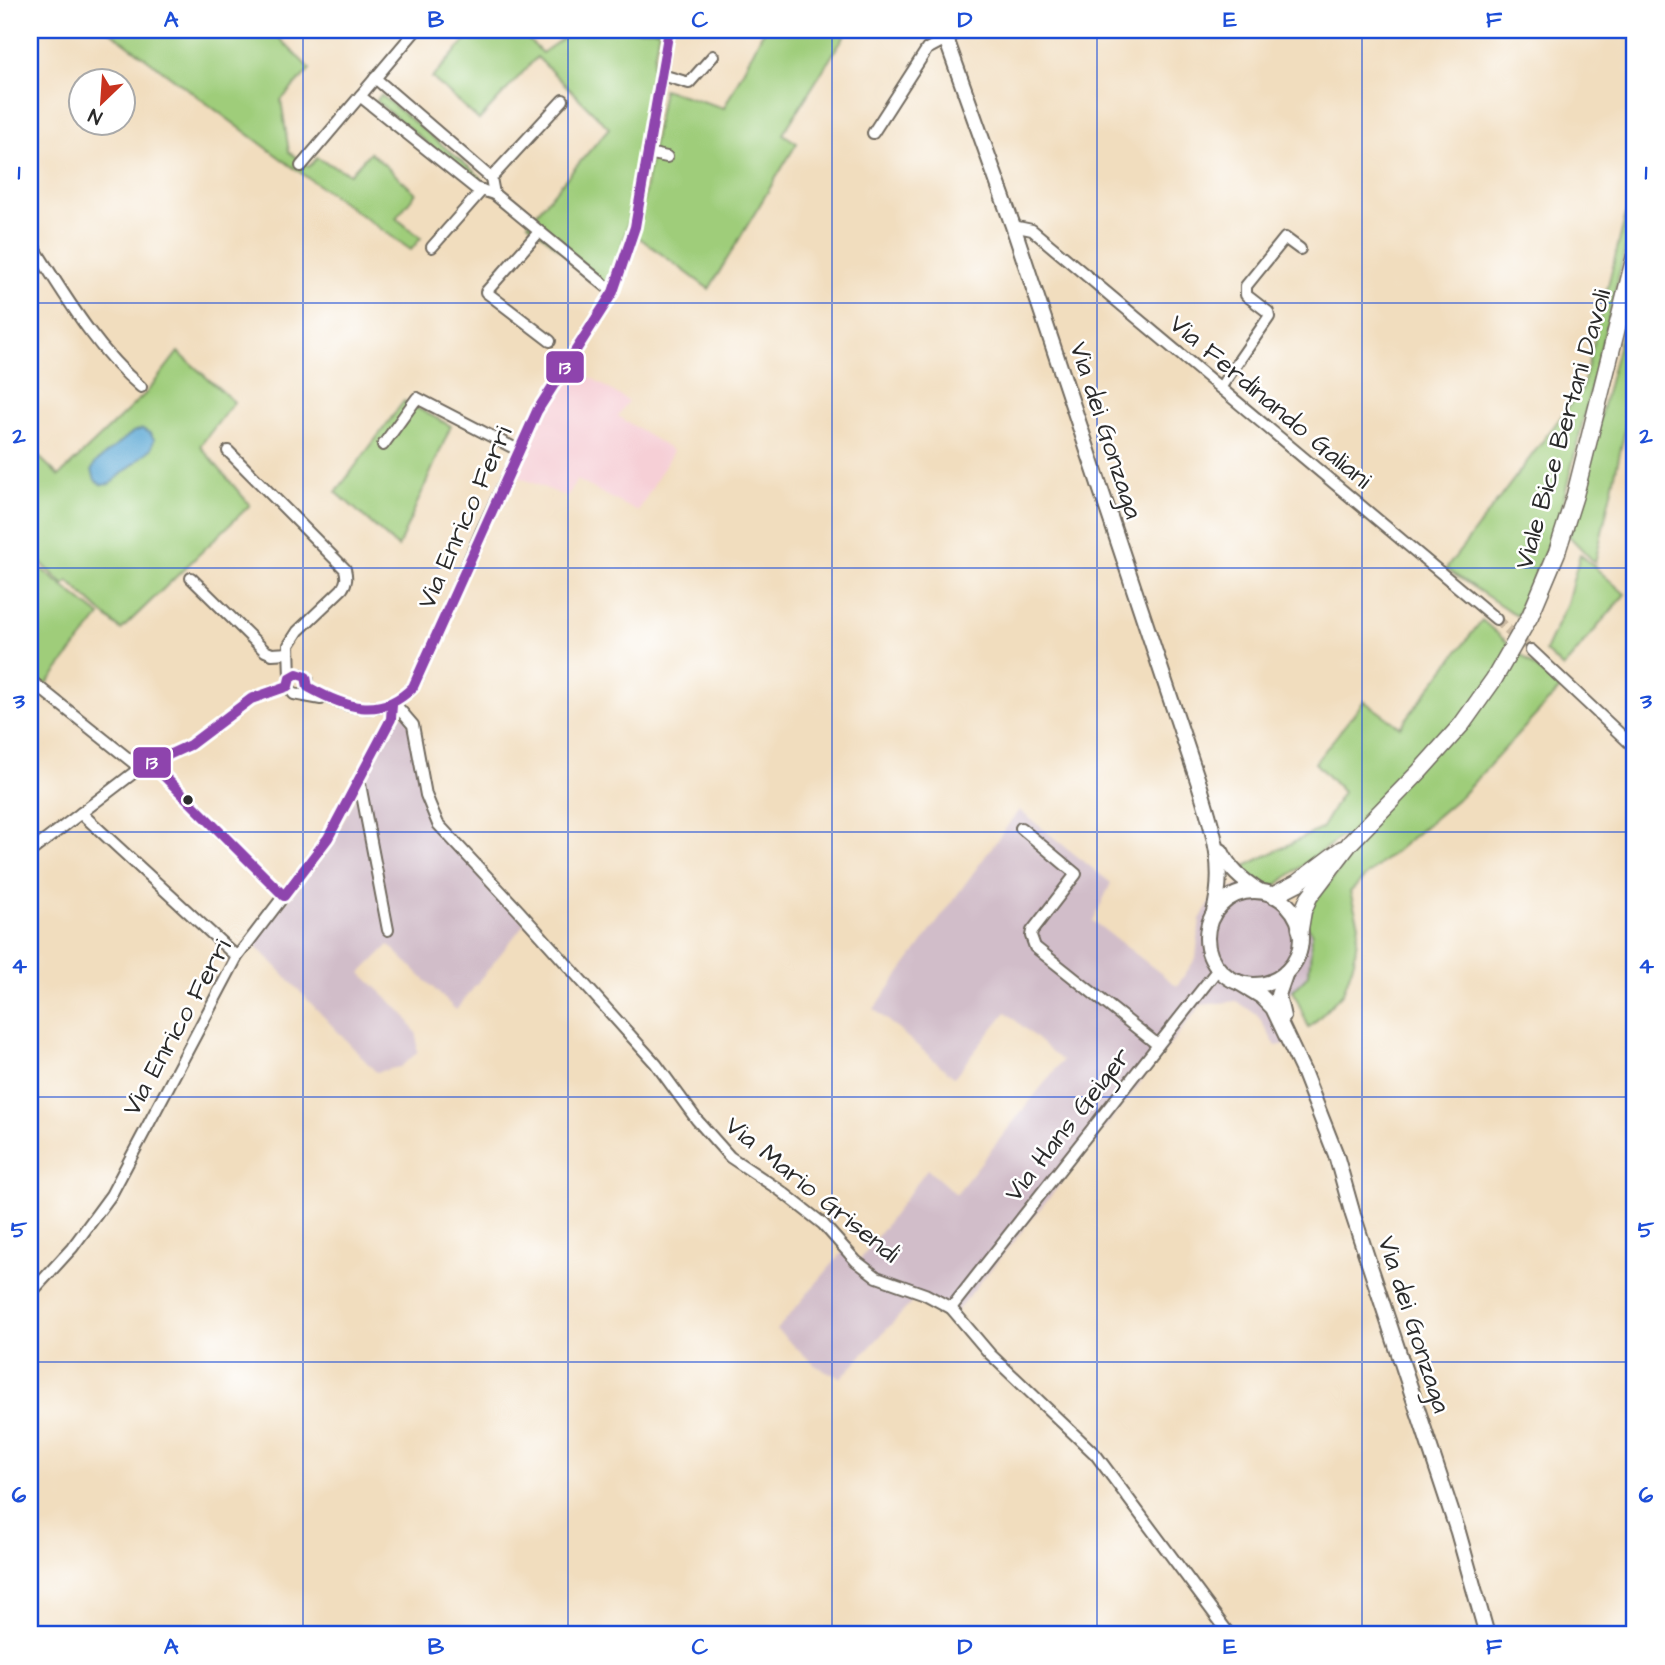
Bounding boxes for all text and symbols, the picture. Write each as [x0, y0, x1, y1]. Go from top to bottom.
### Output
text: A [164, 4, 179, 36]
text: B [428, 4, 445, 36]
text: C [692, 4, 709, 36]
text: D [958, 4, 973, 36]
text: E [1223, 4, 1237, 36]
text: F [1486, 4, 1503, 36]
north arrow [66, 66, 136, 136]
text: N [84, 101, 107, 131]
text: 1 [18, 156, 21, 188]
text: 1 [1645, 156, 1648, 188]
street label: Viale Bice Bertani Davoli [1506, 285, 1620, 573]
street label: Via Ferdinando Galiani [1161, 306, 1379, 497]
street label: Via dei Gonzaga [1059, 337, 1152, 524]
line badge: 13 [545, 350, 585, 384]
text: 13 [559, 355, 571, 382]
text: 2 [11, 420, 26, 452]
street label: Via Enrico Ferri [408, 420, 521, 615]
text: 2 [1638, 420, 1653, 452]
text: 3 [12, 685, 25, 717]
text: 3 [1639, 685, 1652, 717]
line badge: 13 [132, 746, 172, 779]
text: 13 [146, 750, 158, 777]
unlabelled marker [181, 793, 195, 807]
street label: Via Enrico Ferri [113, 933, 240, 1122]
text: 4 [11, 950, 27, 982]
text: 4 [1638, 950, 1654, 982]
street label: Via Hans Geiger [996, 1040, 1141, 1211]
street label: Via Mario Grisendi [717, 1108, 908, 1272]
text: 5 [11, 1214, 28, 1246]
text: 5 [1638, 1214, 1655, 1246]
street label: Via dei Gonzaga [1367, 1231, 1460, 1418]
text: 6 [12, 1479, 27, 1511]
text: 6 [1639, 1479, 1654, 1511]
text: A [164, 1631, 179, 1663]
text: B [428, 1631, 445, 1663]
text: C [692, 1631, 709, 1663]
text: D [958, 1631, 973, 1663]
text: E [1223, 1631, 1237, 1663]
text: F [1486, 1631, 1503, 1663]

